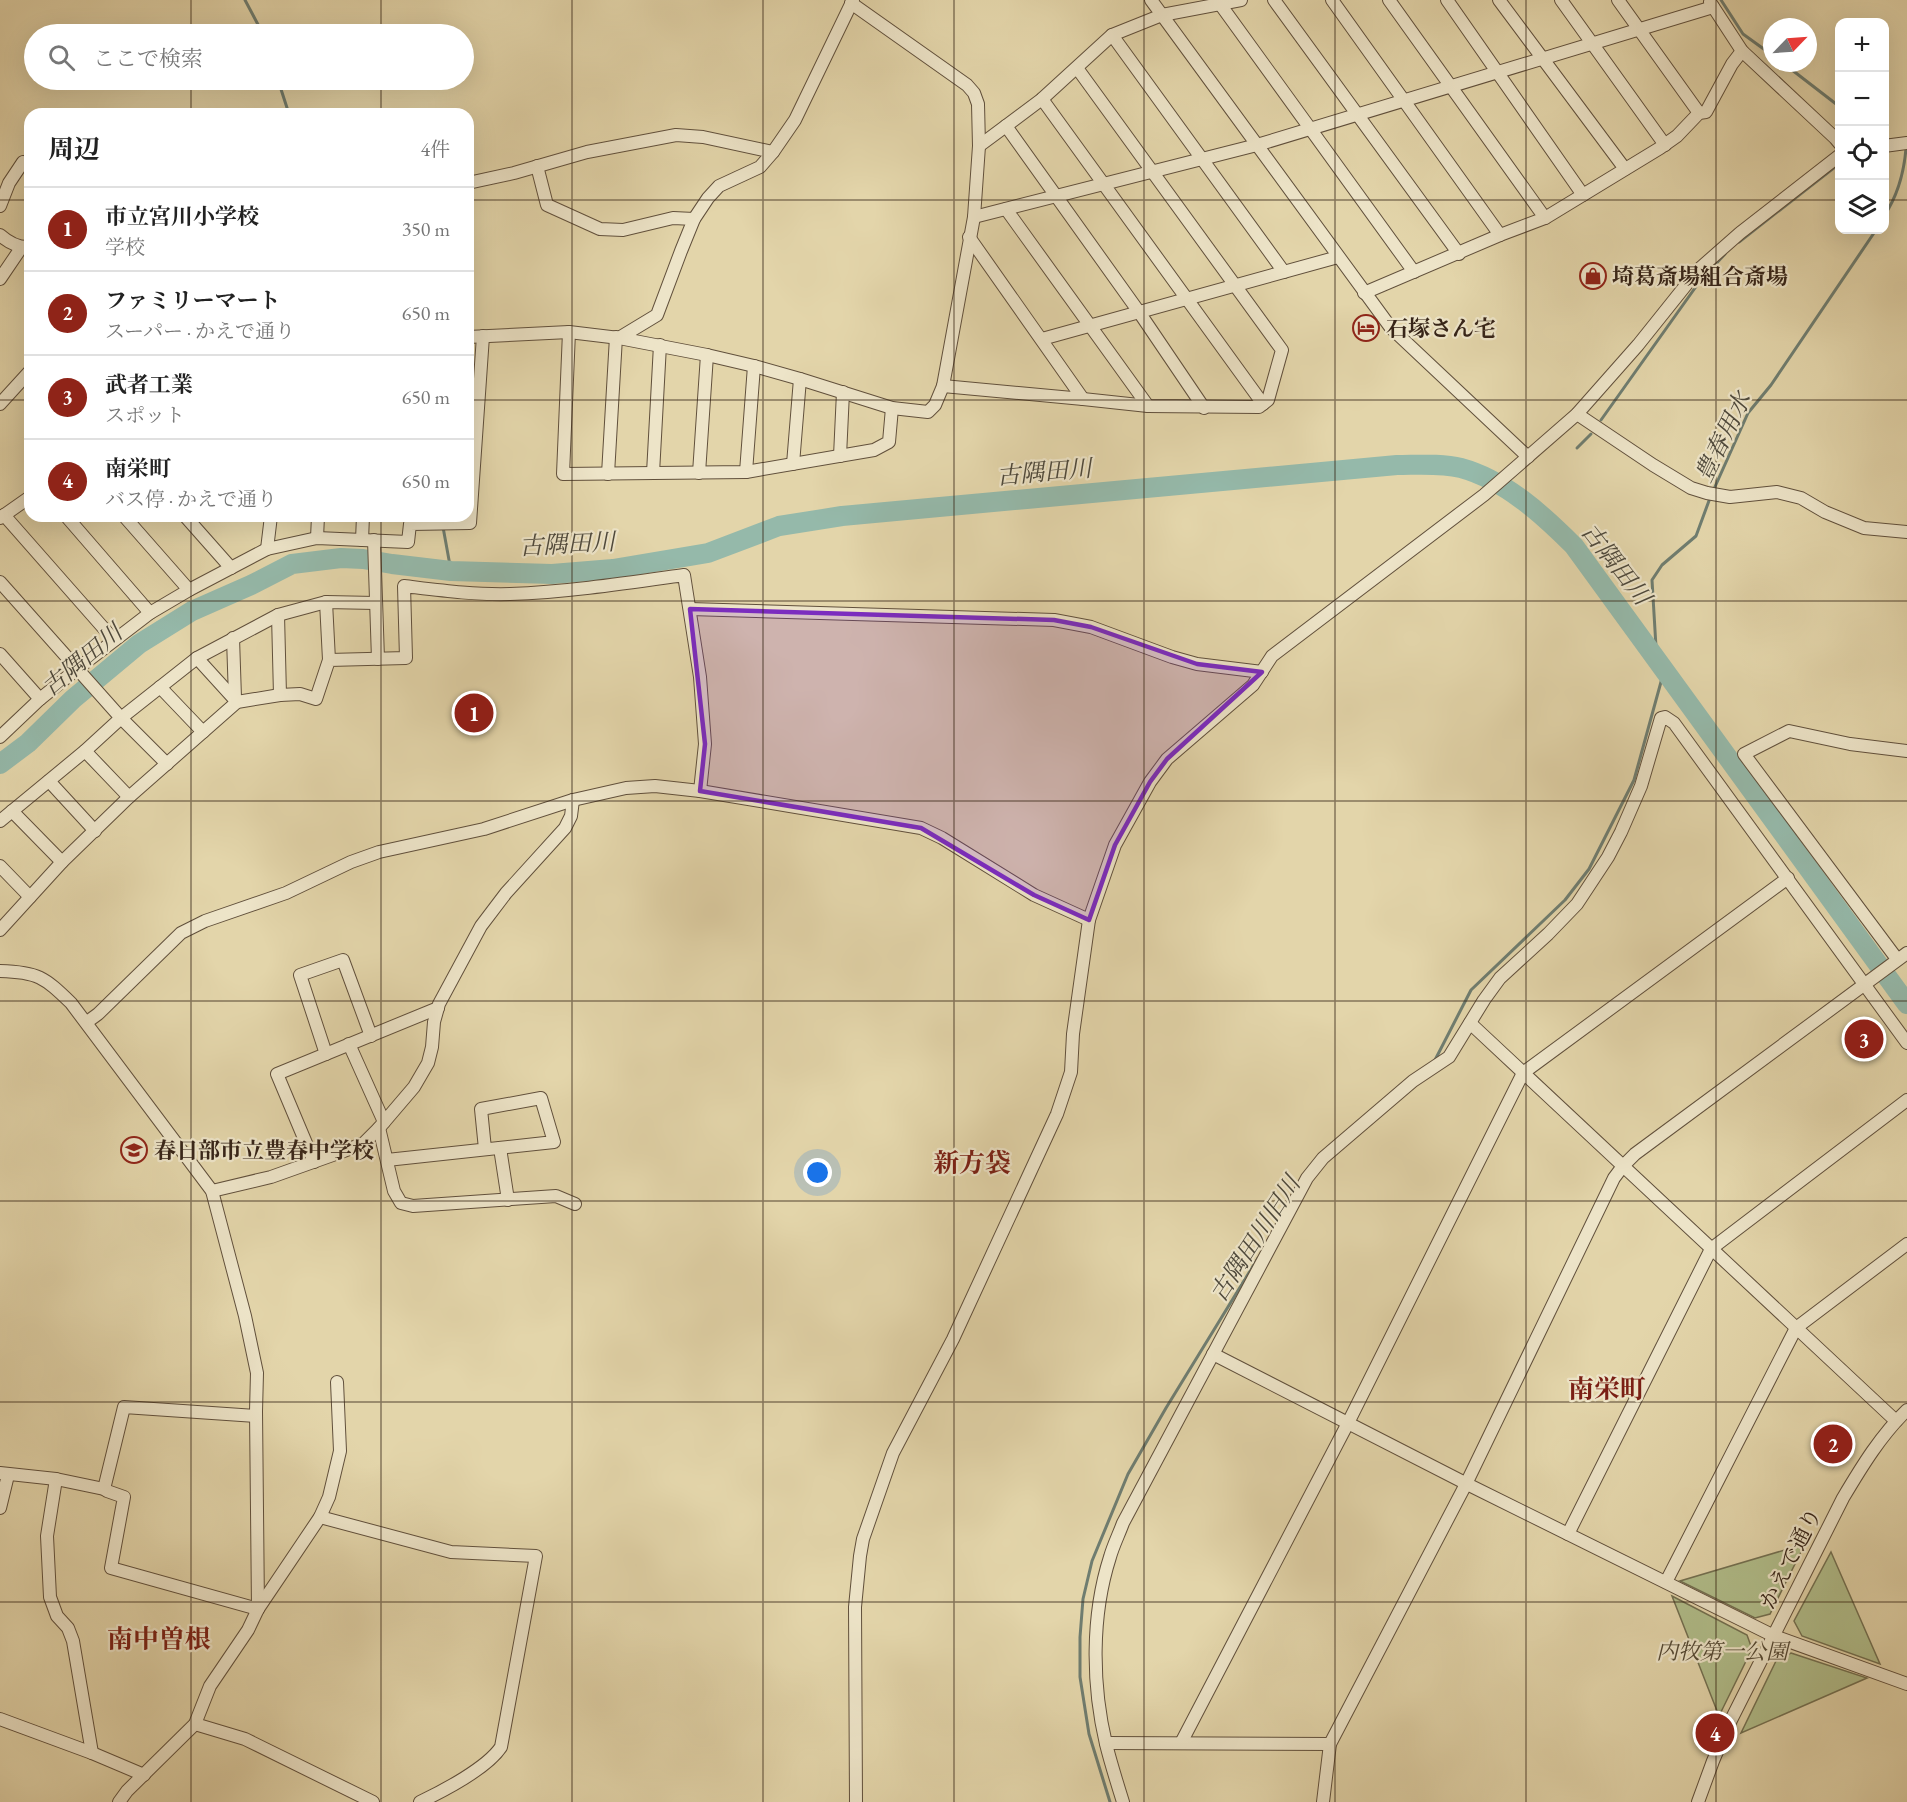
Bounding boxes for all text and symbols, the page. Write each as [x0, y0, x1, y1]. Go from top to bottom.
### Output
north arrow [1763, 18, 1817, 72]
map controls [1835, 18, 1889, 234]
button: + [1835, 18, 1889, 72]
search box [24, 24, 474, 90]
icon: search [45, 41, 78, 74]
text: ここで検索 [93, 44, 203, 73]
button: − [1835, 72, 1889, 126]
button: locate [1835, 126, 1889, 180]
text: 周辺 [48, 132, 100, 166]
text: 4件 [420, 136, 450, 162]
button: layers [1835, 180, 1889, 234]
text: 市立宮川小学校 [105, 202, 259, 231]
text: 1 [62, 216, 73, 242]
text: 350 m [402, 216, 450, 242]
text: 学校 [105, 234, 145, 260]
shop icon: 埼葛斎場組合斎場 [1578, 261, 1608, 291]
place label: 埼葛斎場組合斎場 [1612, 262, 1788, 291]
text: ファミリーマート [105, 286, 281, 315]
text: 2 [62, 300, 73, 326]
text: 650 m [402, 300, 450, 326]
hotel icon: 石塚さん宅 [1351, 313, 1381, 343]
place label: 石塚さん宅 [1386, 314, 1496, 343]
text: スーパー · かえで通り [105, 318, 295, 344]
text: 武者工業 [105, 370, 193, 399]
text: 3 [62, 384, 73, 410]
text: 650 m [402, 384, 450, 410]
water label: 豊春用水 [1688, 385, 1758, 487]
text: スポット [105, 402, 185, 428]
water label: 古隅田川 [995, 452, 1096, 491]
text: 南栄町 [105, 454, 171, 483]
text: 4 [62, 468, 73, 494]
text: 650 m [402, 468, 450, 494]
text: バス停 · かえで通り [105, 486, 277, 512]
water label: 古隅田川 [1575, 516, 1660, 613]
water label: 古隅田川 [518, 525, 619, 561]
water label: 古隅田川 [35, 615, 131, 702]
pin: 1 [454, 690, 494, 736]
pin: 3 [1844, 1016, 1884, 1062]
school or university icon: 春日部市立豊春中学校 [119, 1135, 149, 1165]
place label: 春日部市立豊春中学校 [154, 1136, 374, 1165]
district label: 新方袋 [933, 1146, 1011, 1180]
your location [803, 1158, 832, 1187]
water label: 古隅田川旧川 [1202, 1167, 1308, 1308]
district label: 南栄町 [1568, 1372, 1646, 1406]
pin: 2 [1814, 1422, 1852, 1466]
street label: かえで通り [1753, 1503, 1828, 1614]
district label: 南中曽根 [107, 1622, 211, 1656]
park label: 内牧第一公園 [1656, 1637, 1791, 1666]
pin: 4 [1696, 1710, 1734, 1756]

